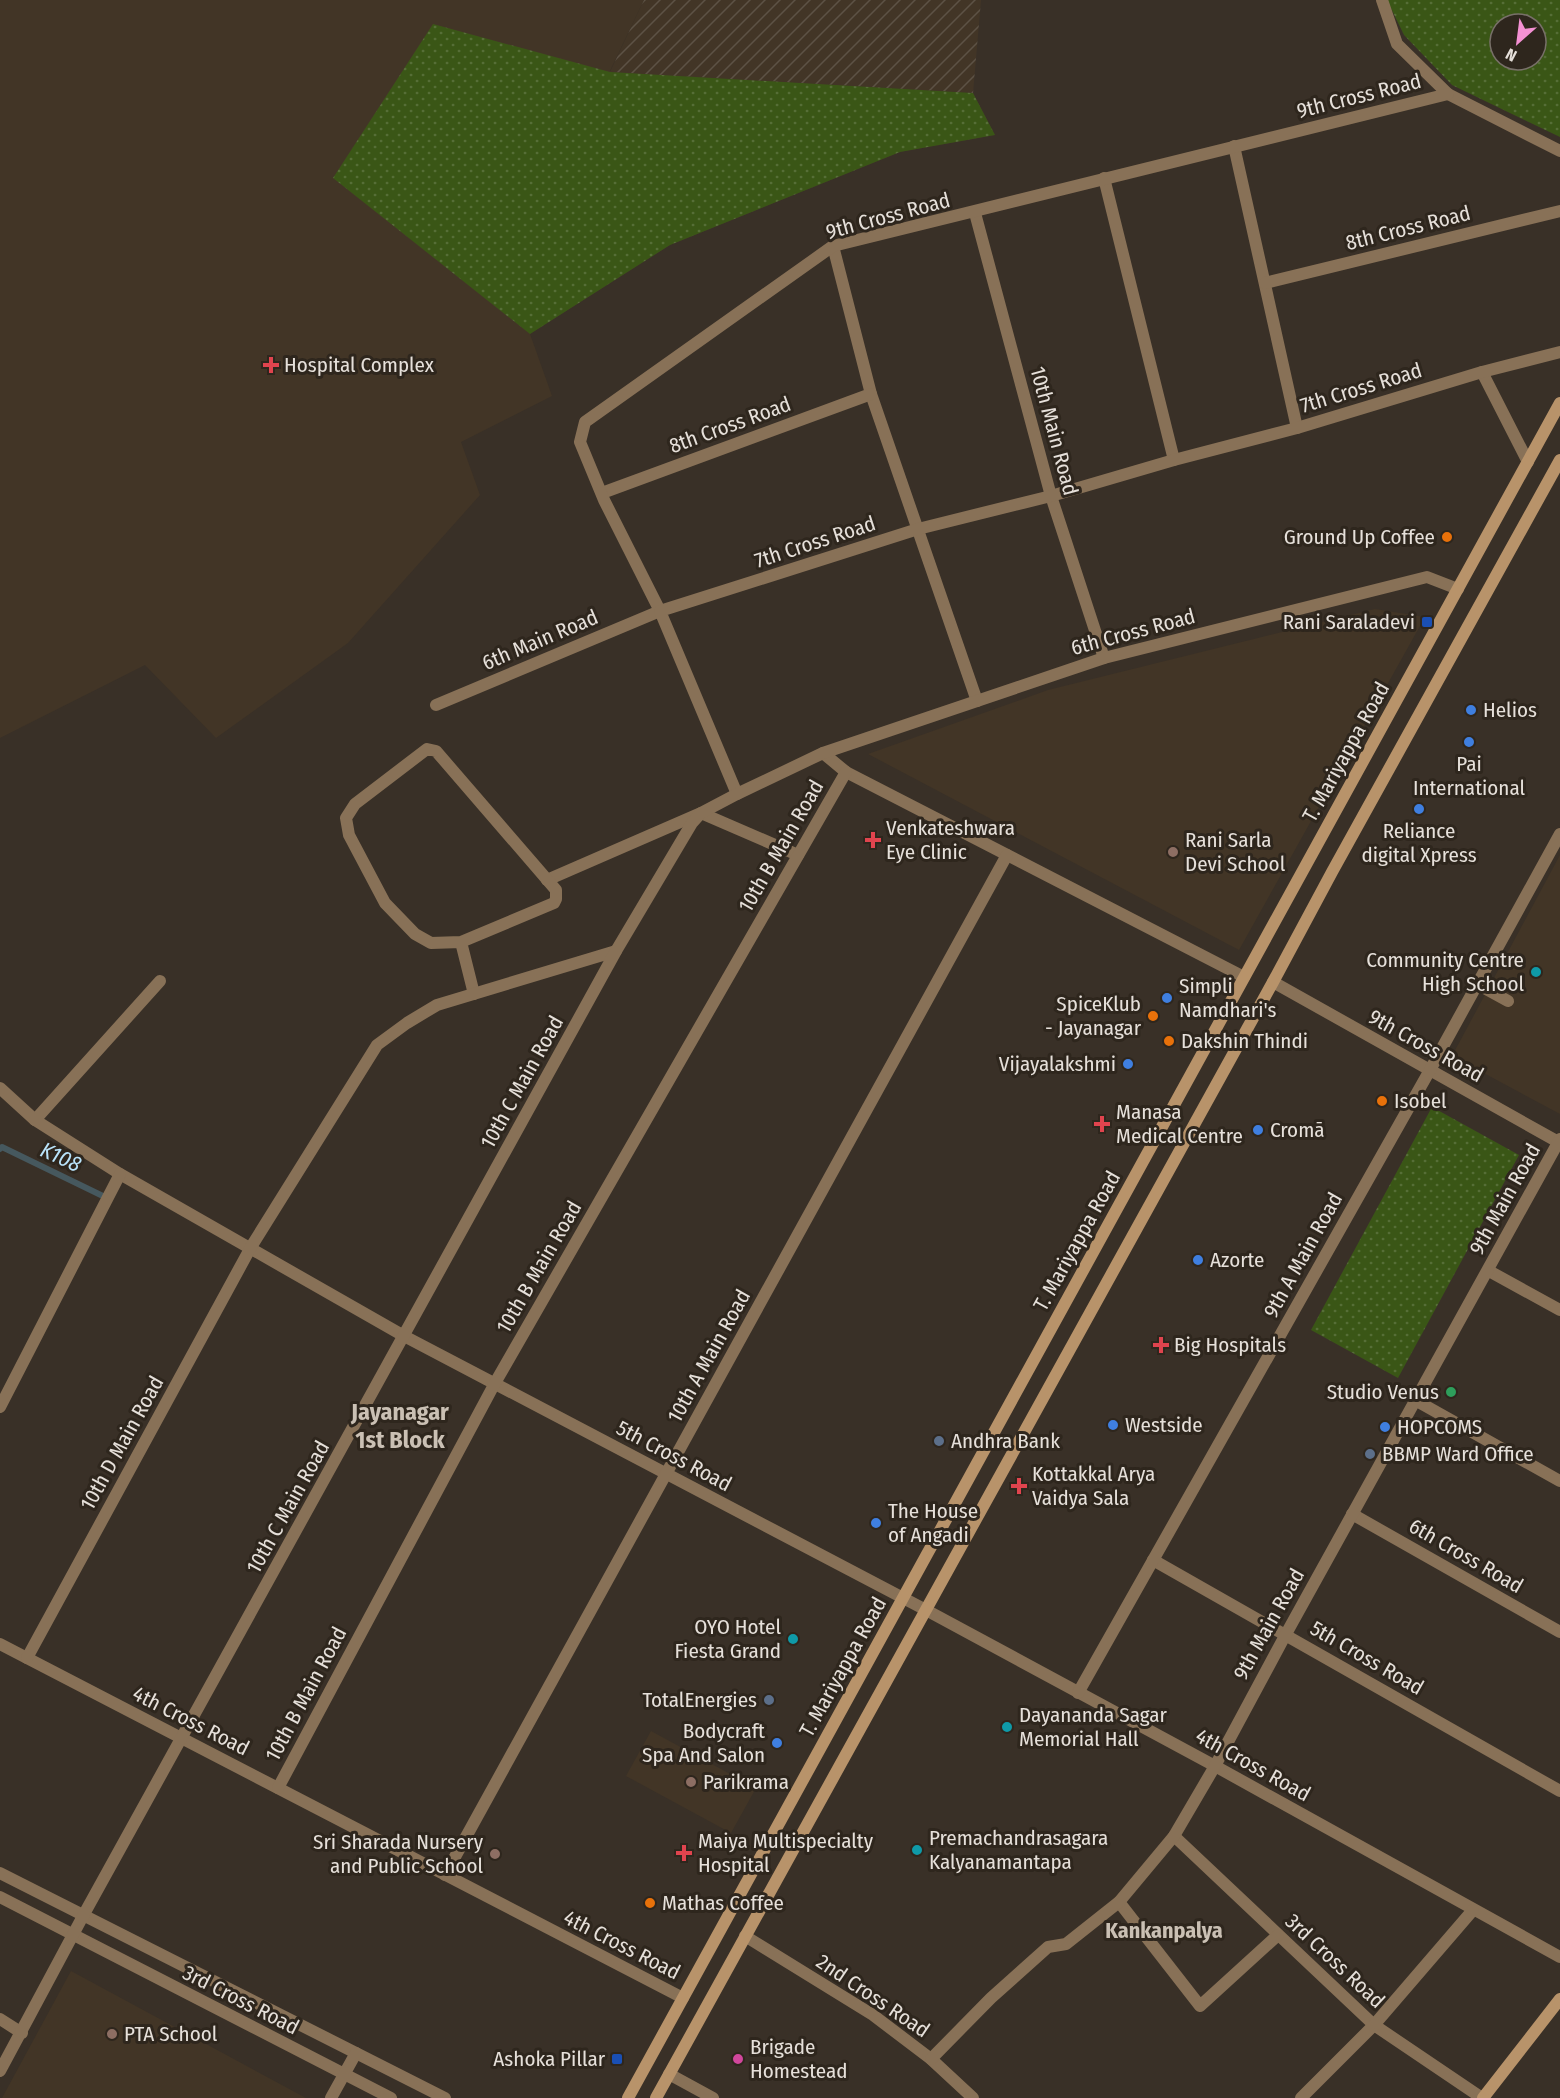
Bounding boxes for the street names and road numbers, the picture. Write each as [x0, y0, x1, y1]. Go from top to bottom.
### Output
street label: 9th Cross Road [1294, 68, 1424, 124]
street label: 9th Cross Road [823, 187, 953, 245]
street label: 8th Cross Road [1343, 200, 1473, 256]
street label: 7th Cross Road [1297, 357, 1425, 419]
street label: 10th Main Road [1024, 364, 1084, 498]
street label: 8th Cross Road [666, 391, 794, 459]
street label: 7th Cross Road [751, 510, 879, 574]
street label: 6th Cross Road [1068, 603, 1198, 661]
street label: 6th Main Road [478, 604, 602, 676]
street label: T. Mariyappa Road [1297, 677, 1395, 827]
street label: 10th B Main Road [733, 775, 829, 917]
street label: 9th Cross Road [1364, 1004, 1488, 1088]
street label: 10th C Main Road [475, 1011, 569, 1153]
street label: 9th Main Road [1464, 1139, 1546, 1259]
street label: T. Mariyappa Road [1028, 1166, 1126, 1316]
street label: 9th A Main Road [1258, 1188, 1348, 1322]
street label: 10th B Main Road [491, 1196, 587, 1338]
street label: 10th A Main Road [662, 1285, 756, 1427]
street label: 10th D Main Road [74, 1371, 170, 1515]
street label: 5th Cross Road [612, 1415, 736, 1497]
street label: 10th C Main Road [241, 1436, 335, 1578]
street label: 6th Cross Road [1404, 1513, 1528, 1599]
street label: 9th Main Road [1228, 1564, 1310, 1684]
street label: T. Mariyappa Road [794, 1592, 892, 1742]
street label: 5th Cross Road [1306, 1615, 1428, 1701]
street label: 10th B Main Road [260, 1622, 352, 1766]
street label: 4th Cross Road [128, 1681, 254, 1761]
street label: 4th Cross Road [1191, 1723, 1315, 1807]
street label: 4th Cross Road [559, 1905, 685, 1985]
street label: 3rd Cross Road [1280, 1908, 1390, 2014]
street label: 2nd Cross Road [811, 1949, 935, 2043]
street label: 3rd Cross Road [179, 1960, 303, 2040]

